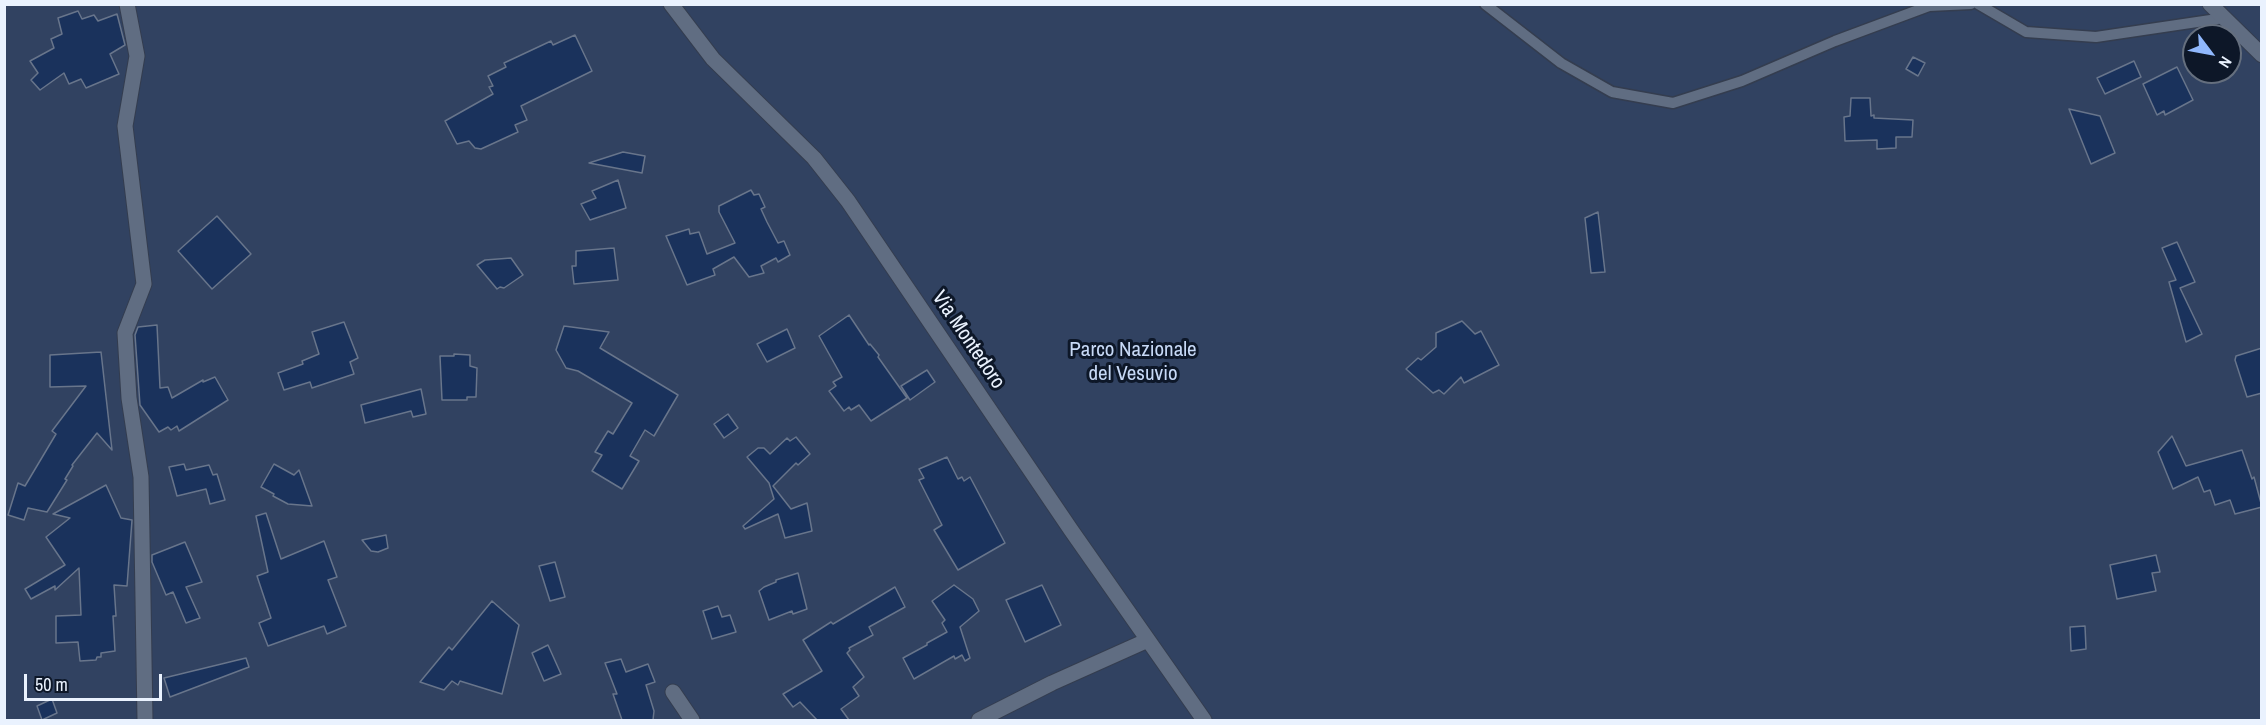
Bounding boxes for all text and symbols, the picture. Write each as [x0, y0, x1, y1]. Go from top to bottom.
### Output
north arrow [2182, 24, 2242, 84]
text: N [2214, 53, 2237, 72]
street label: Via Montedoro [926, 286, 1010, 394]
park label: Parco Nazionale del Vesuvio [1069, 337, 1197, 387]
scale bar [27, 662, 165, 700]
text: 50 m [35, 672, 68, 697]

